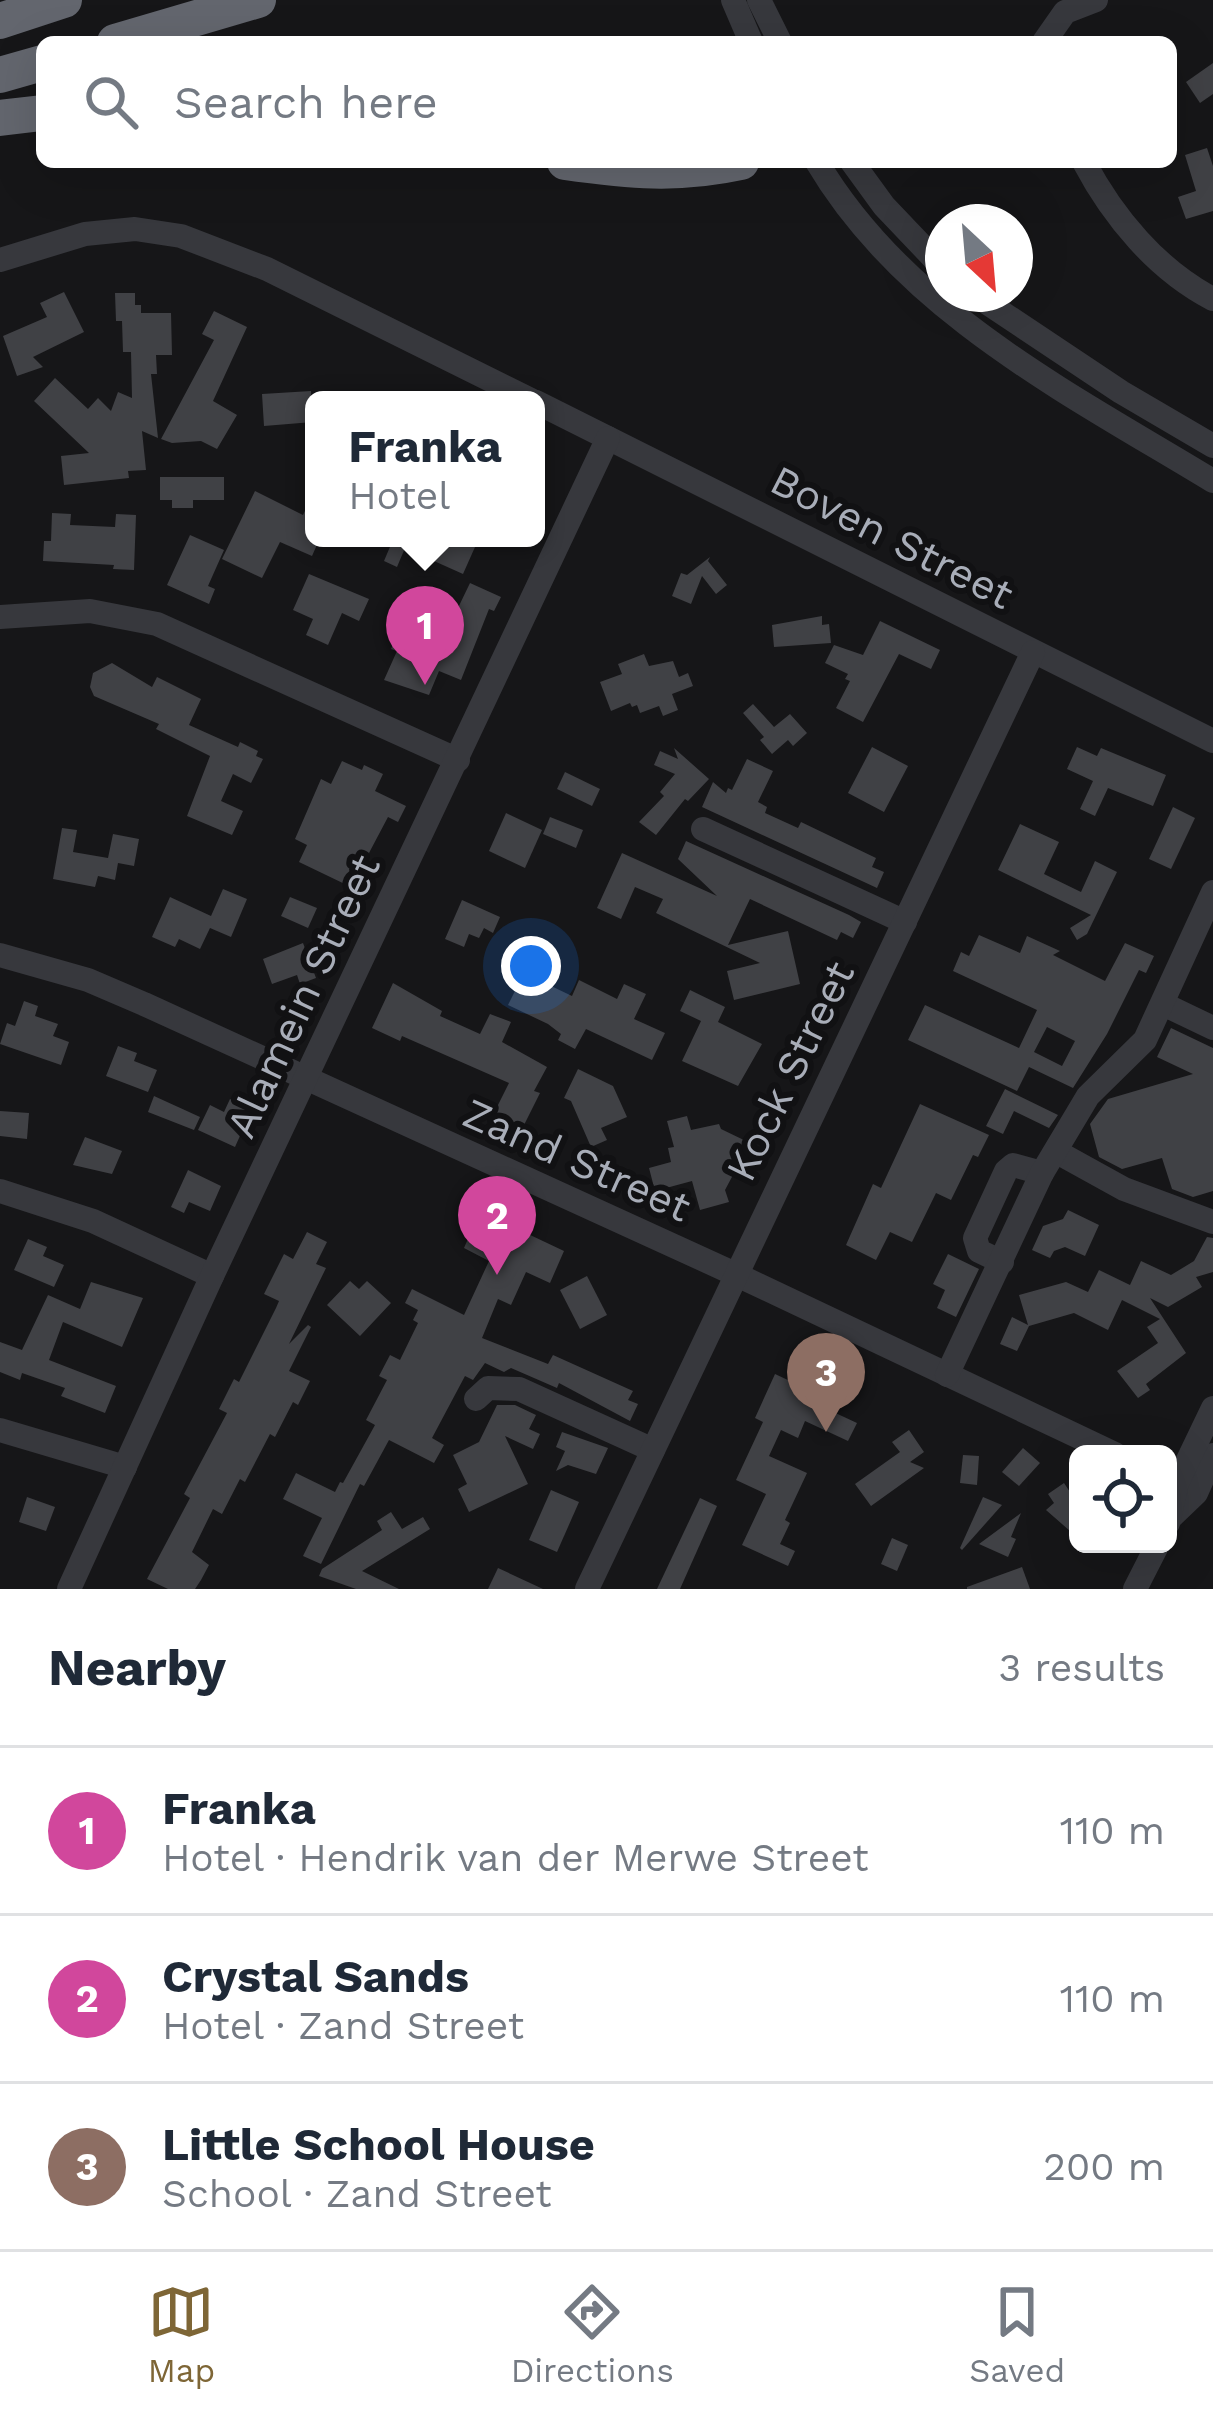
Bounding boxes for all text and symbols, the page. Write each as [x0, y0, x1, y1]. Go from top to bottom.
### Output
search box [36, 36, 1177, 168]
icon: search [78, 69, 144, 135]
text: Search here [174, 76, 438, 129]
north arrow [925, 204, 1033, 312]
popup [305, 391, 545, 547]
text: Franka [348, 420, 502, 473]
street label: Boven Street [763, 455, 1021, 619]
text: Hotel [348, 473, 450, 518]
pin: 1 [386, 586, 464, 685]
street label: Alamein Street [216, 847, 390, 1145]
your location [501, 936, 561, 996]
street label: Kock Street [716, 953, 864, 1189]
street label: Zand Street [456, 1088, 698, 1232]
pin: 2 [458, 1176, 536, 1275]
pin: 3 [787, 1333, 865, 1432]
map controls [1069, 1445, 1177, 1553]
button: locate [1069, 1445, 1177, 1553]
text: Nearby [48, 1638, 226, 1697]
text: 3 results [999, 1645, 1165, 1690]
text: Franka [162, 1782, 316, 1835]
text: 1 [79, 1808, 95, 1853]
text: 110 m [1060, 1808, 1165, 1853]
text: Hotel · Hendrik van der Merwe Street [162, 1835, 869, 1880]
text: Crystal Sands [162, 1950, 469, 2003]
text: 2 [75, 1976, 99, 2021]
text: 110 m [1060, 1976, 1165, 2021]
text: Hotel · Zand Street [162, 2003, 524, 2048]
text: Little School House [162, 2118, 595, 2171]
text: 3 [75, 2144, 99, 2189]
text: 200 m [1043, 2144, 1165, 2189]
text: School · Zand Street [162, 2171, 552, 2216]
tab: Map [148, 2279, 215, 2390]
tab: Directions [511, 2279, 674, 2390]
tab: Saved [969, 2279, 1065, 2390]

